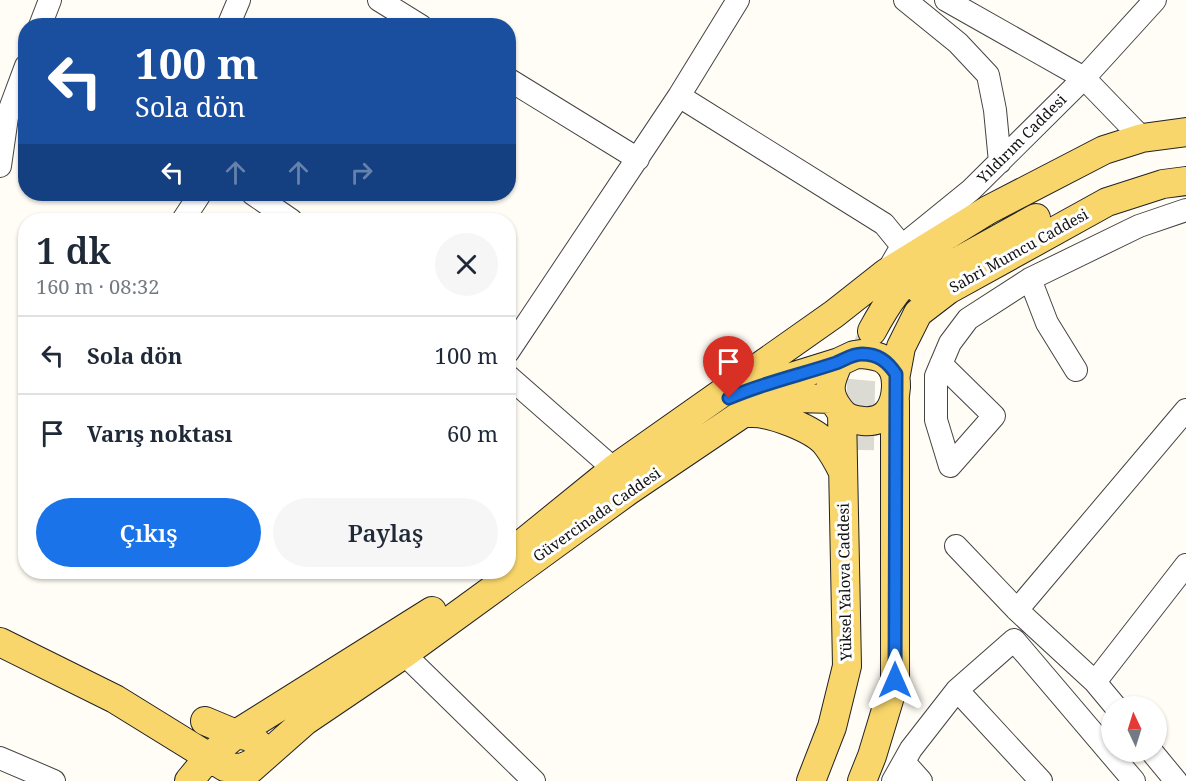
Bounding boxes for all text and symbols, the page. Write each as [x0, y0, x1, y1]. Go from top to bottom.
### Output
text: 100 m [135, 34, 259, 91]
icon: left [36, 42, 114, 120]
text: Sola dön [135, 88, 245, 125]
street label: Yıldırım Caddesi [972, 89, 1070, 188]
icon: left [156, 156, 189, 189]
icon: ahead [219, 156, 252, 189]
icon: ahead [282, 156, 315, 189]
icon: right [345, 156, 378, 189]
street label: Sabri Mumcu Caddesi [946, 204, 1092, 297]
text: 1 dk [36, 226, 111, 275]
button: close [435, 233, 498, 296]
text: 160 m · 08:32 [36, 273, 159, 300]
pin [703, 336, 754, 398]
icon: left [36, 339, 69, 372]
text: Sola dön [87, 340, 182, 370]
text: 100 m [435, 340, 498, 370]
icon: arrive [712, 345, 745, 378]
icon: arrive [36, 417, 69, 450]
text: Varış noktası [87, 418, 232, 448]
text: 60 m [447, 418, 498, 448]
street label: Güvercinada Caddesi [529, 462, 664, 566]
button: Çıkış [36, 498, 261, 567]
button: Paylaş [273, 498, 498, 567]
street label: Yüksel Yalova Caddesi [833, 503, 855, 662]
position arrow [863, 648, 927, 712]
north arrow [1101, 696, 1167, 762]
map controls [1101, 696, 1167, 762]

